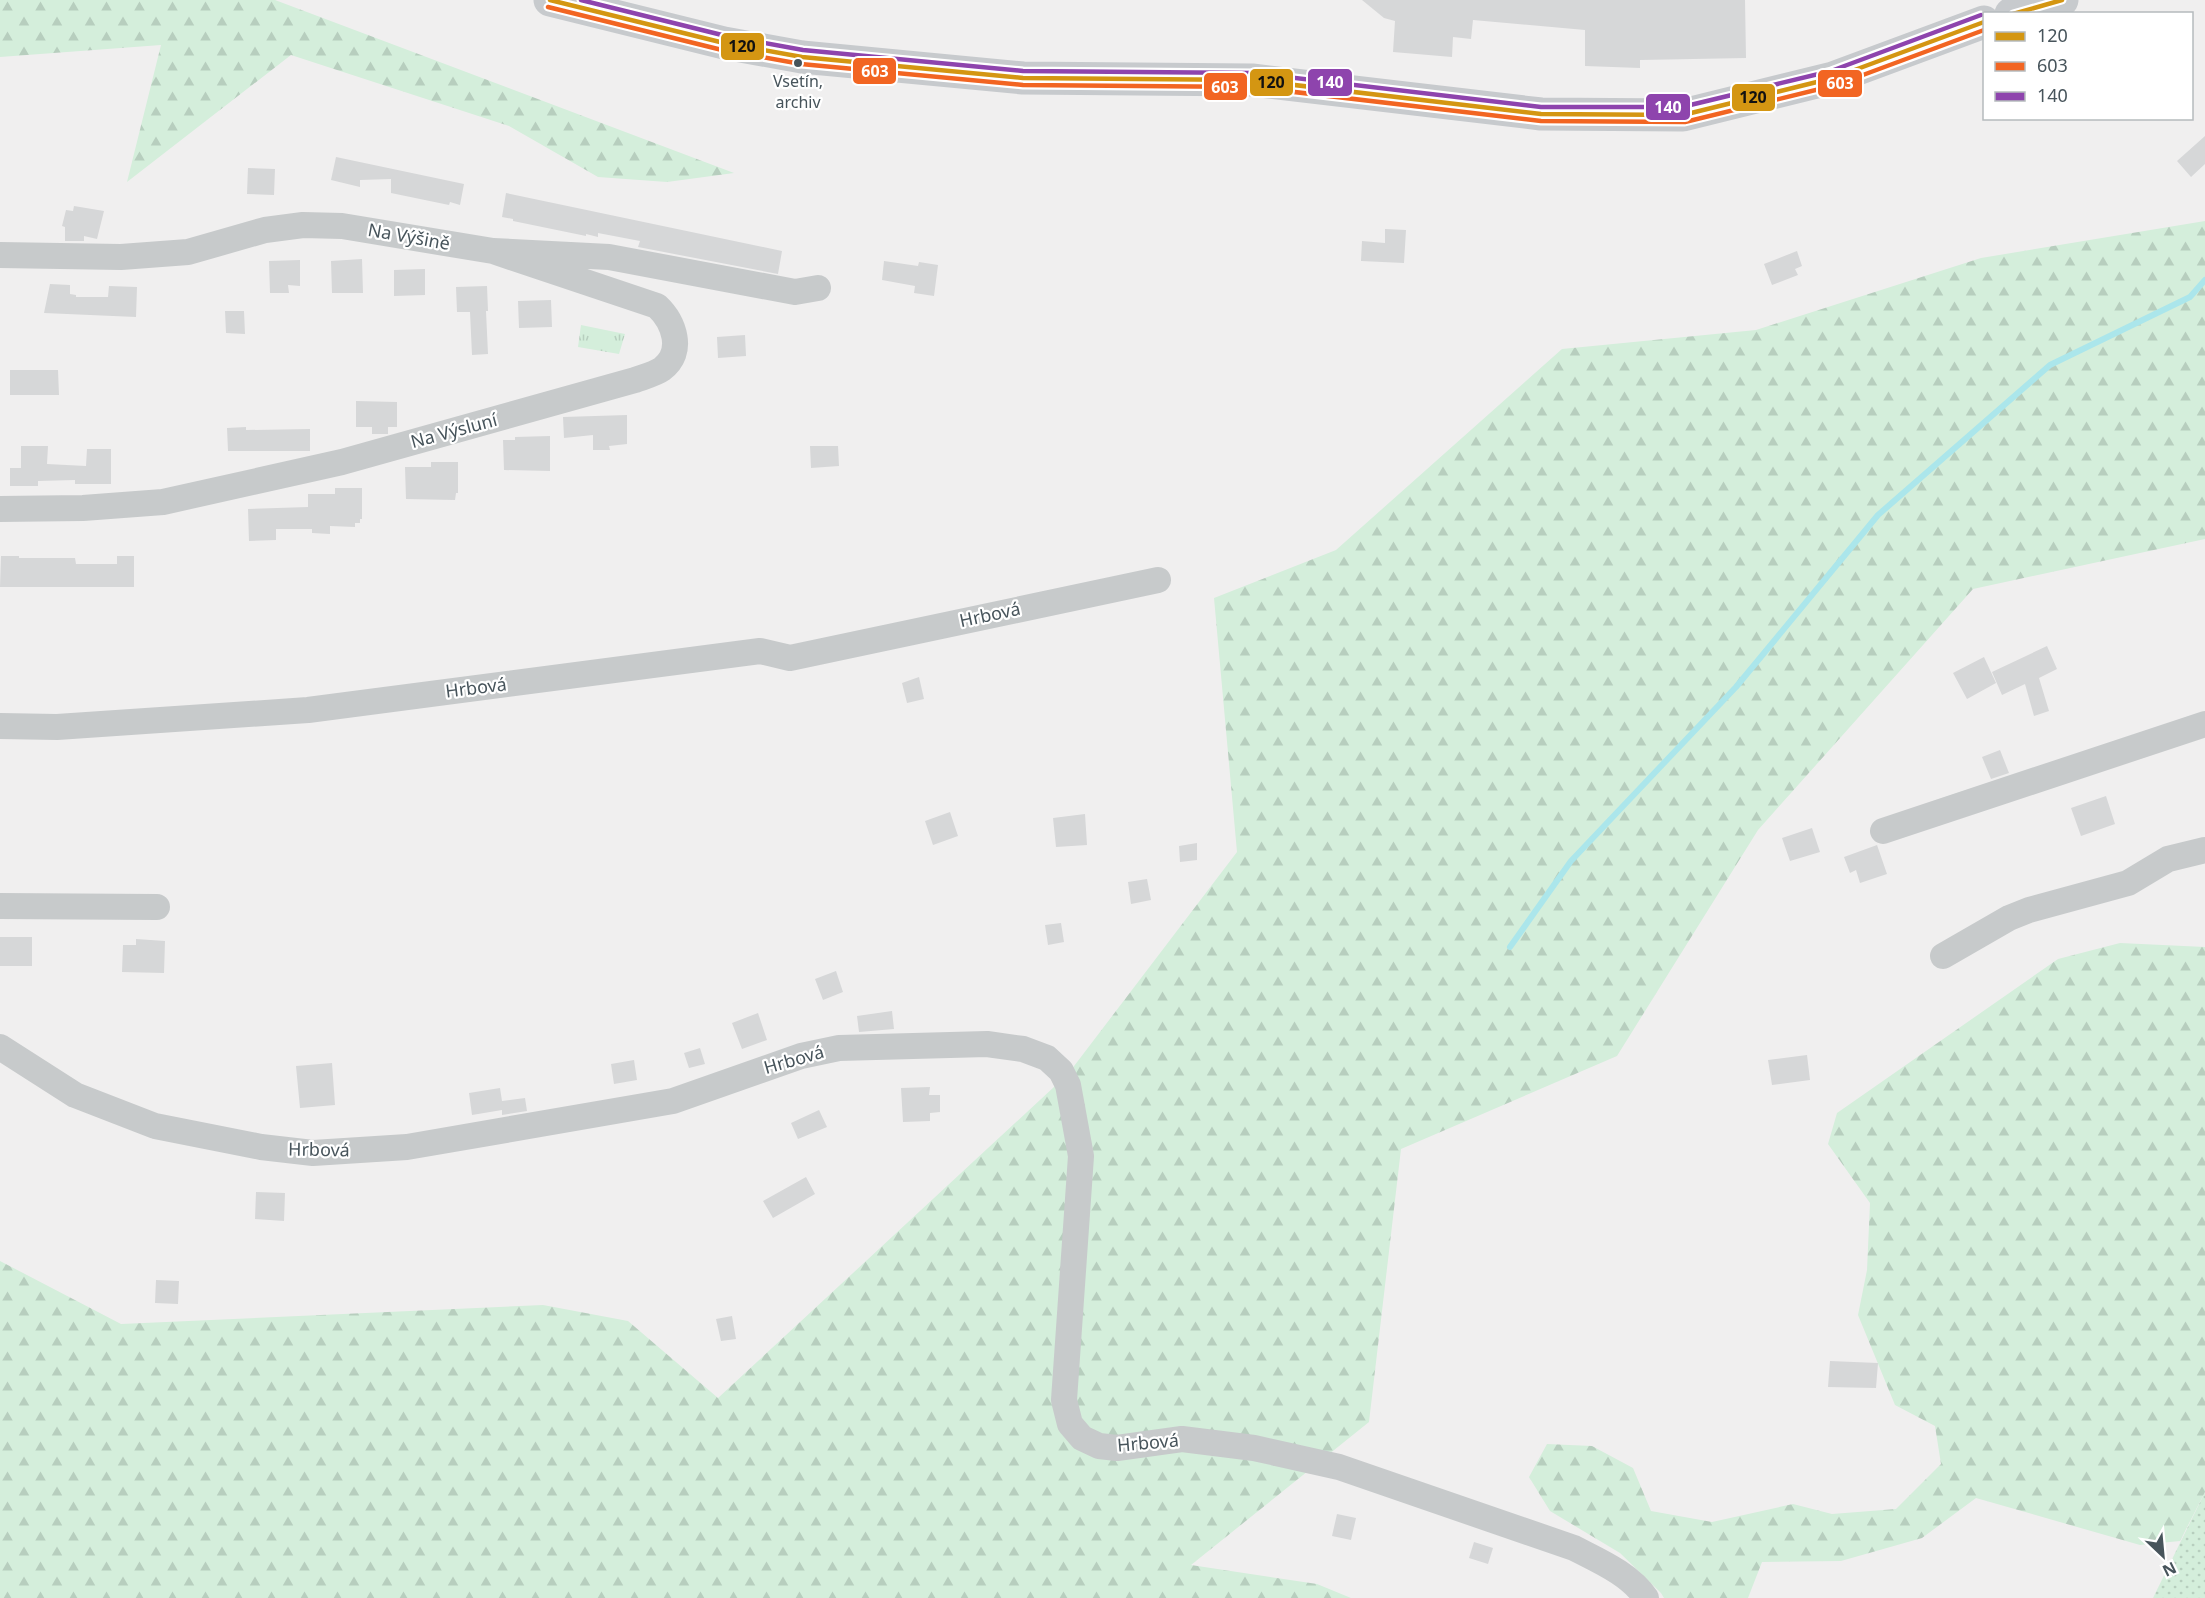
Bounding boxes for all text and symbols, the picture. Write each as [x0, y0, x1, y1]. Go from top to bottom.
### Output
legend [1983, 12, 2193, 120]
text: 120 [2037, 23, 2068, 47]
line badge: 120 [720, 32, 765, 61]
text: 120 [728, 35, 756, 57]
text: 603 [2037, 53, 2068, 77]
marker: Vsetín, archiv [792, 57, 804, 69]
line badge: 603 [852, 57, 897, 85]
text: 603 [861, 60, 889, 82]
line badge: 120 [1249, 68, 1294, 97]
line badge: 140 [1307, 68, 1353, 97]
line badge: 603 [1817, 69, 1863, 98]
place label: Vsetín, archiv [773, 70, 823, 113]
text: 120 [1257, 71, 1285, 93]
text: 140 [1316, 71, 1344, 93]
line badge: 603 [1203, 72, 1248, 101]
text: 603 [1826, 72, 1854, 94]
text: 603 [1211, 76, 1239, 98]
line badge: 120 [1731, 83, 1776, 112]
text: 140 [2037, 83, 2068, 107]
text: 120 [1739, 86, 1767, 108]
line badge: 140 [1645, 93, 1691, 121]
text: 140 [1654, 96, 1682, 118]
street label: Na Výšině [366, 217, 452, 255]
street label: Na Výsluní [408, 407, 500, 453]
street label: Hrbová [957, 596, 1022, 632]
street label: Hrbová [444, 671, 508, 703]
street label: Hrbová [761, 1039, 827, 1079]
street label: Hrbová [288, 1136, 350, 1162]
street label: Hrbová [1116, 1427, 1180, 1457]
north arrow [2133, 1526, 2193, 1586]
text: N [2159, 1557, 2180, 1582]

